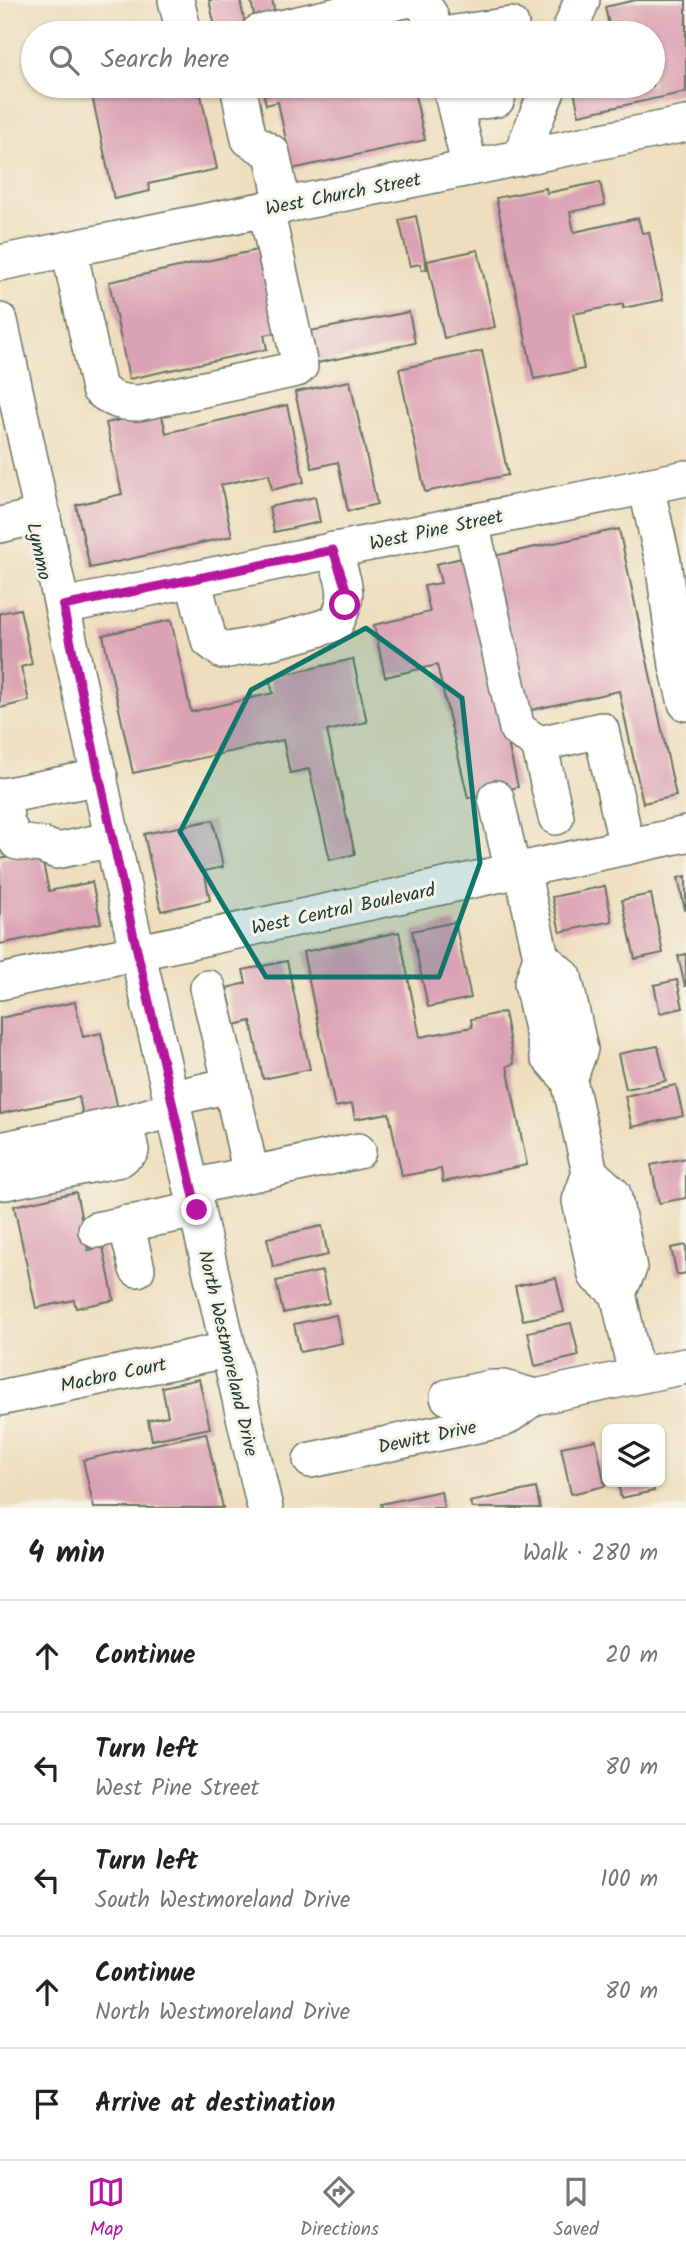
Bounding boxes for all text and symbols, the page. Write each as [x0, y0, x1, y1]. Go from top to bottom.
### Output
search box [21, 21, 665, 98]
text: Search here [101, 39, 229, 81]
icon: search [45, 41, 83, 79]
street label: West Church Street [263, 165, 424, 225]
street label: West Pine Street [367, 502, 507, 560]
street label: Lymmo [17, 520, 59, 583]
route start [329, 589, 360, 620]
street label: West Central Boulevard [249, 876, 439, 944]
route end [181, 1194, 212, 1225]
street label: North Westmoreland Drive [189, 1247, 265, 1460]
street label: Macbro Court [58, 1350, 170, 1402]
street label: Dewitt Drive [375, 1413, 480, 1463]
map controls [602, 1424, 665, 1487]
button: layers [602, 1424, 665, 1487]
text: 4 min [28, 1530, 105, 1578]
text: Walk · 280 m [523, 1536, 658, 1572]
text: Continue [95, 1635, 196, 1677]
icon: ahead [28, 1637, 66, 1675]
text: 20 m [606, 1638, 658, 1674]
text: Turn left [95, 1729, 198, 1771]
icon: left [28, 1749, 66, 1787]
text: 80 m [605, 1750, 658, 1786]
text: West Pine Street [95, 1771, 259, 1807]
text: Turn left [95, 1841, 198, 1883]
icon: left [28, 1861, 66, 1899]
text: 100 m [600, 1862, 658, 1898]
text: South Westmoreland Drive [95, 1883, 350, 1919]
text: Continue [95, 1953, 196, 1995]
icon: ahead [28, 1973, 66, 2011]
text: 80 m [605, 1974, 658, 2010]
text: North Westmoreland Drive [95, 1995, 350, 2031]
text: Arrive at destination [95, 2083, 335, 2125]
icon: arrive [28, 2085, 66, 2123]
tab: Map [87, 2173, 125, 2245]
tab: Directions [300, 2173, 379, 2245]
tab: Saved [554, 2173, 599, 2245]

